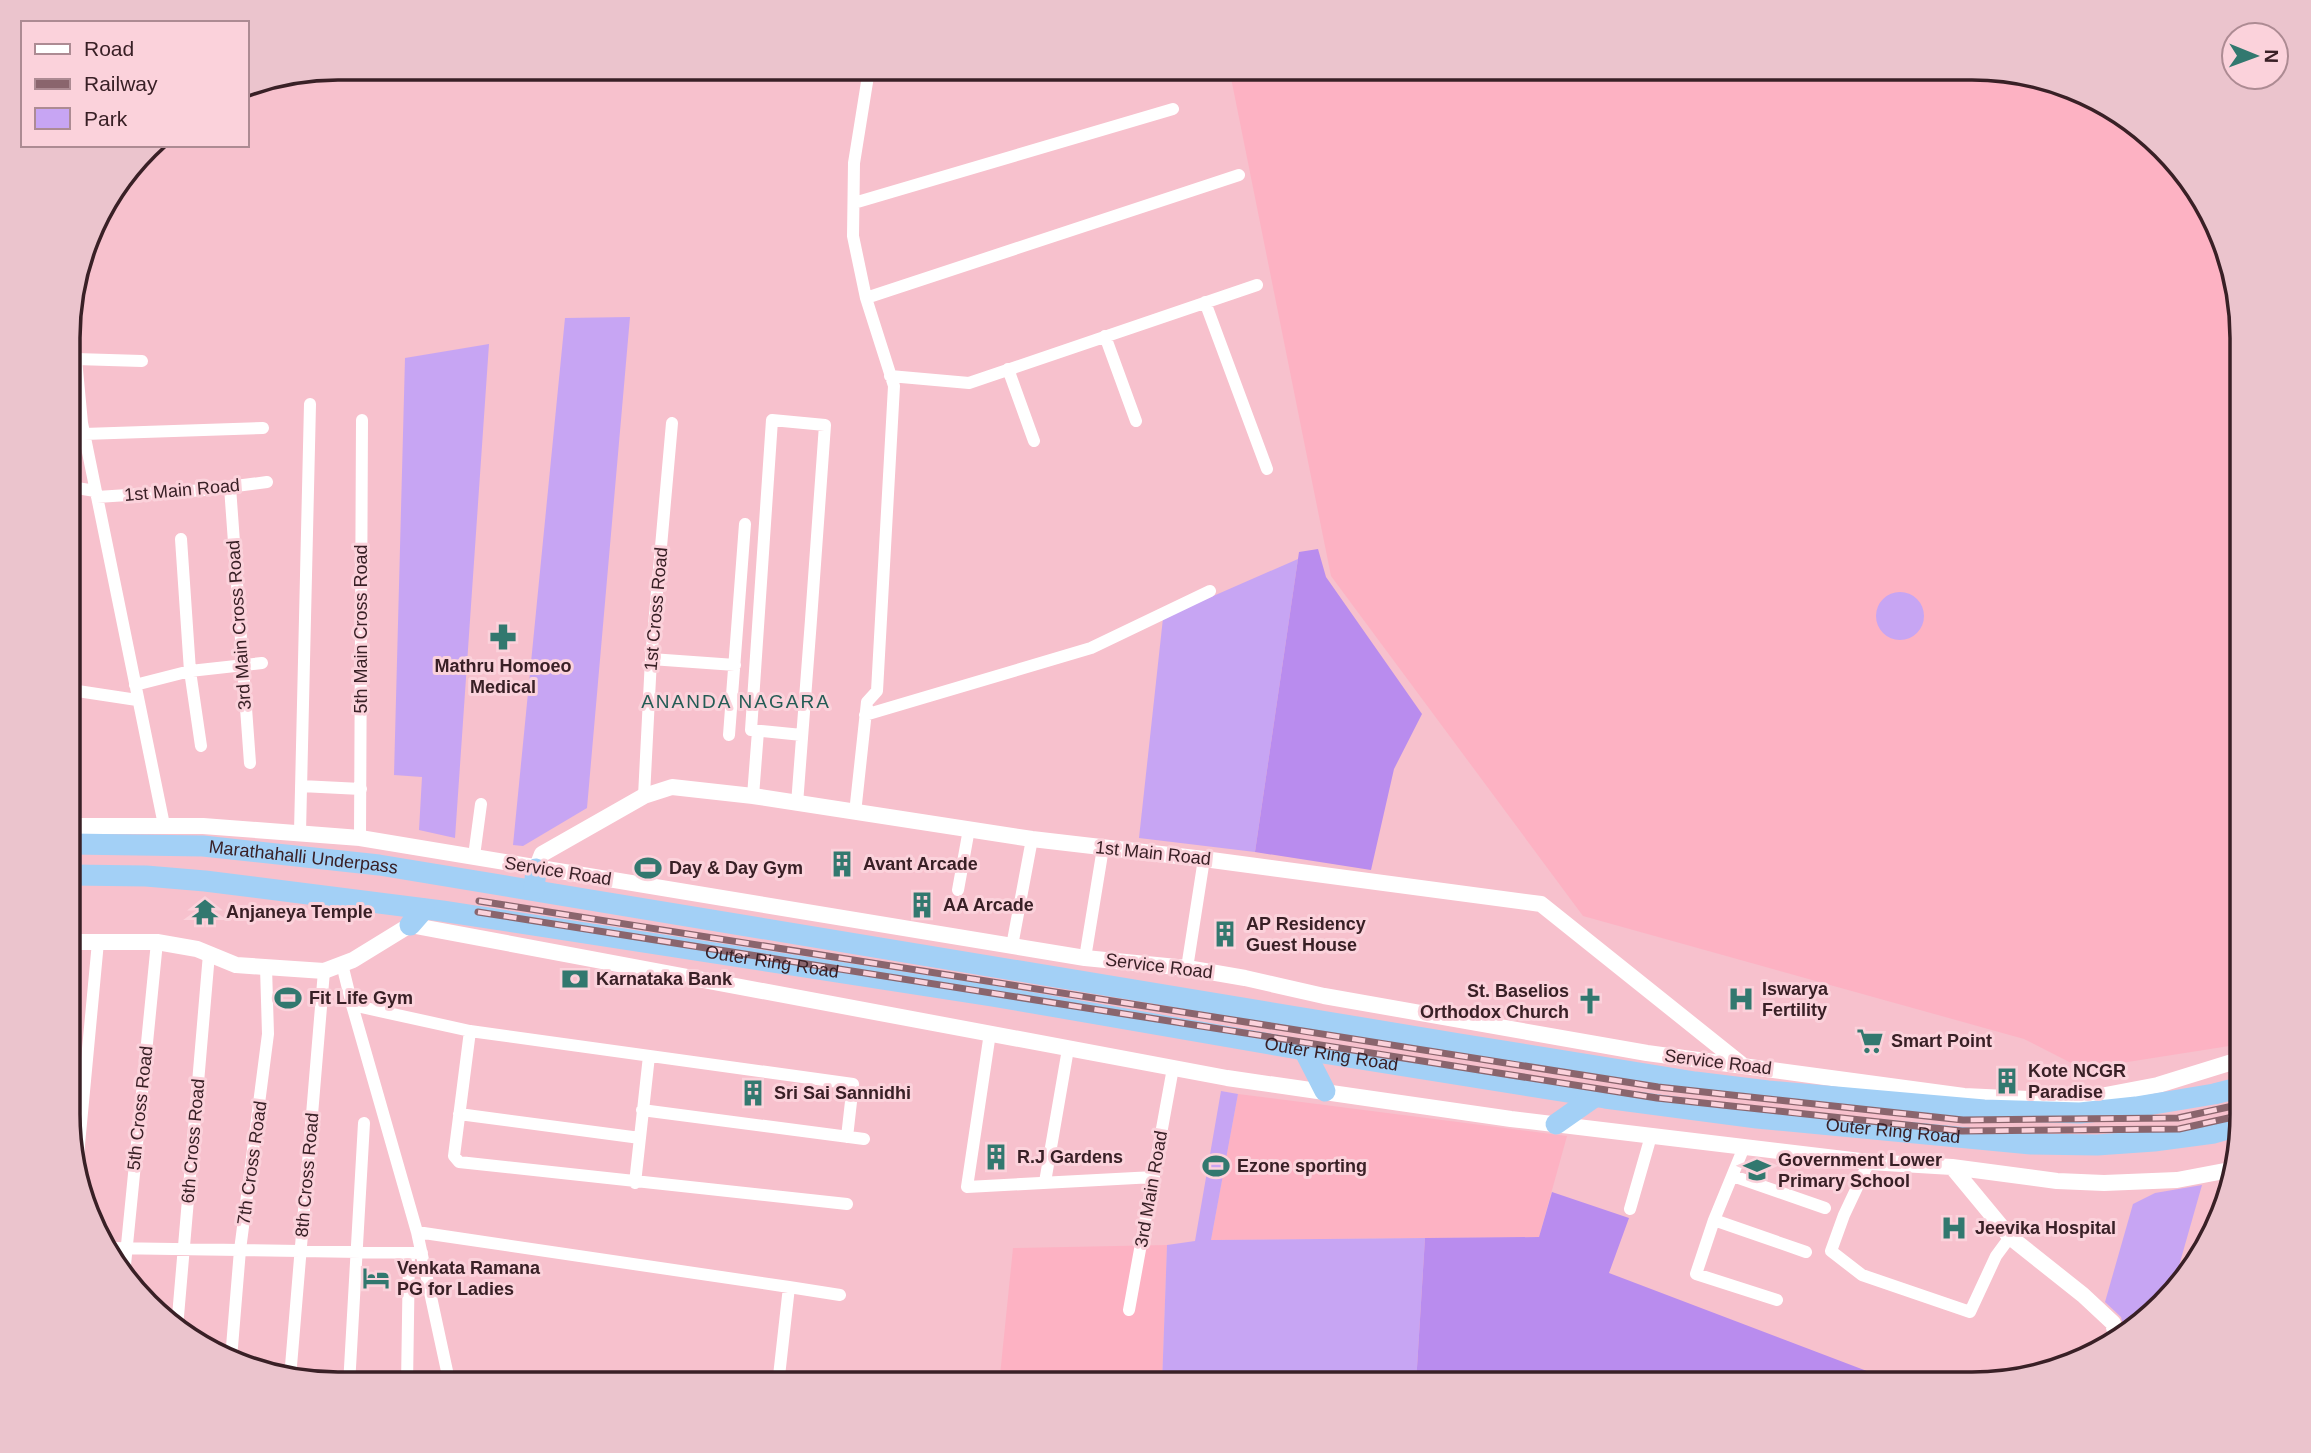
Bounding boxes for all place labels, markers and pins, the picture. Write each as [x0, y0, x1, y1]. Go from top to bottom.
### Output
pharmacy icon: Mathru Homoeo Medical [488, 622, 518, 652]
place label: Mathru Homoeo Medical [435, 656, 572, 697]
building icon: Avant Arcade [827, 849, 857, 879]
sports icon: Day & Day Gym [633, 853, 663, 883]
place label: Avant Arcade [863, 854, 978, 874]
place label: Day & Day Gym [669, 858, 803, 878]
building icon: AA Arcade [907, 890, 937, 920]
place label: AA Arcade [943, 895, 1034, 915]
temple icon: Anjaneya Temple [190, 897, 220, 927]
place label: Anjaneya Temple [226, 902, 373, 922]
place label: AP Residency Guest House [1246, 914, 1366, 955]
building icon: AP Residency Guest House [1210, 919, 1240, 949]
bank icon: Karnataka Bank [560, 964, 590, 994]
place label: Karnataka Bank [596, 969, 733, 989]
place label: Iswarya Fertility [1762, 979, 1829, 1020]
place label: St. Baselios Orthodox Church [1420, 981, 1569, 1022]
sports icon: Fit Life Gym [273, 983, 303, 1013]
hospital icon: Iswarya Fertility [1726, 984, 1756, 1014]
church icon: St. Baselios Orthodox Church [1575, 986, 1605, 1016]
place label: Fit Life Gym [309, 988, 413, 1008]
supermarket icon: Smart Point [1855, 1026, 1885, 1056]
place label: Smart Point [1891, 1031, 1992, 1051]
place label: Kote NCGR Paradise [2028, 1061, 2126, 1102]
building icon: Kote NCGR Paradise [1992, 1066, 2022, 1096]
building icon: Sri Sai Sannidhi [738, 1078, 768, 1108]
place label: Sri Sai Sannidhi [774, 1083, 911, 1103]
building icon: R.J Gardens [981, 1142, 1011, 1172]
place label: R.J Gardens [1017, 1147, 1123, 1167]
place label: Government Lower Primary School [1778, 1150, 1942, 1191]
sports icon: Ezone sporting [1201, 1151, 1231, 1181]
school or university icon: Government Lower Primary School [1742, 1155, 1772, 1185]
place label: Ezone sporting [1237, 1156, 1367, 1176]
hospital icon: Jeevika Hospital [1939, 1213, 1969, 1243]
place label: Jeevika Hospital [1975, 1218, 2116, 1238]
place label: Venkata Ramana PG for Ladies [397, 1258, 541, 1299]
hotel icon: Venkata Ramana PG for Ladies [361, 1263, 391, 1293]

